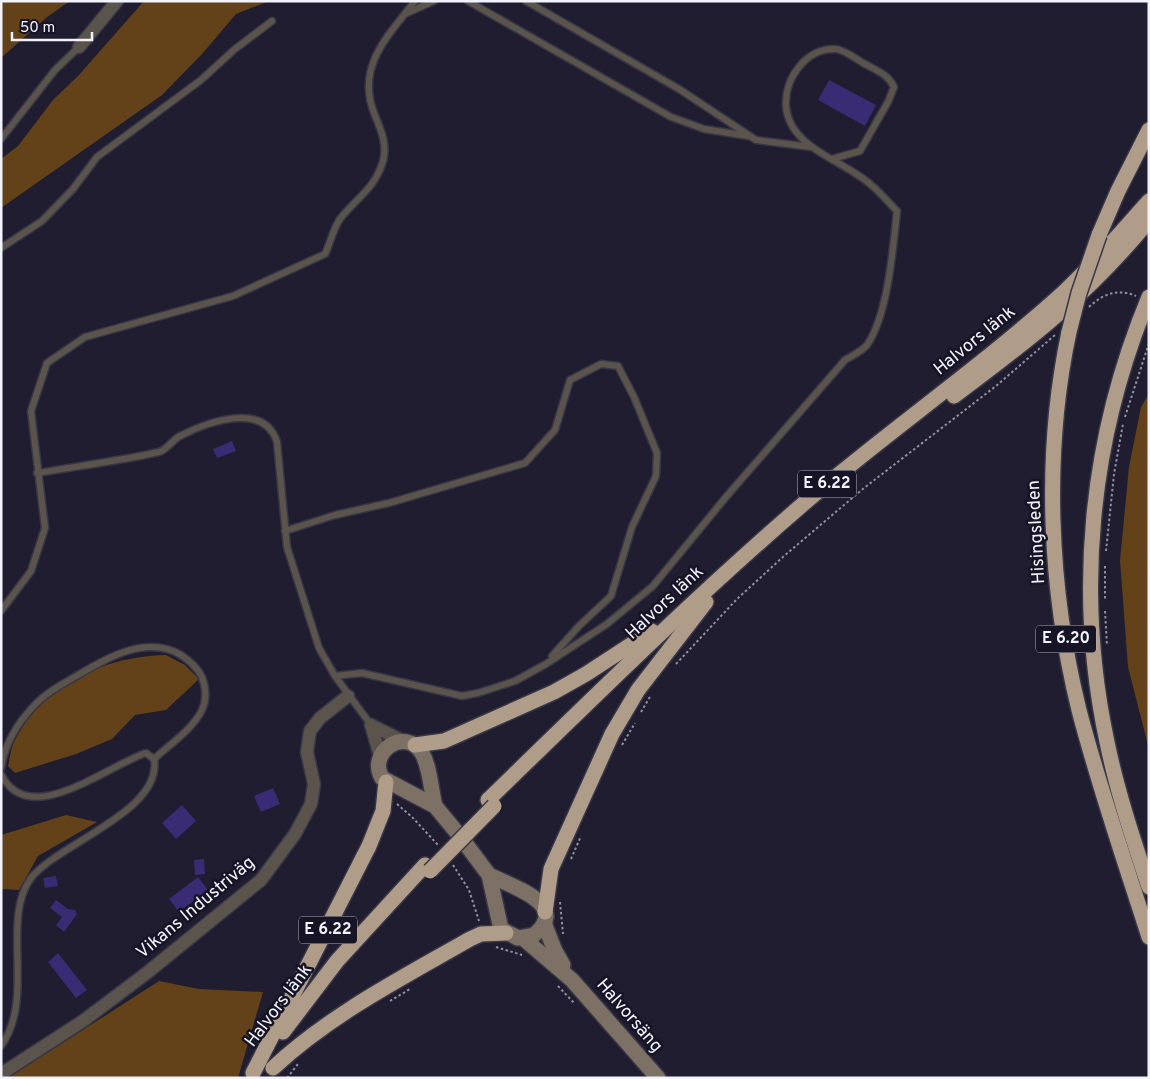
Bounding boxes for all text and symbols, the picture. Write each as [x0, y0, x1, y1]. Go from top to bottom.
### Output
scale bar [12, 10, 92, 42]
text: 50 m [20, 19, 55, 38]
street label: Halvors länk [929, 301, 1021, 381]
road number: E 6.22 [798, 470, 856, 498]
street label: Hisingsleden [1023, 479, 1051, 585]
street label: Halvors länk [621, 561, 709, 645]
road number: E 6.20 [1036, 626, 1096, 652]
street label: Vikans Industriväg [132, 852, 260, 964]
road number: E 6.22 [299, 916, 357, 944]
street label: Halvors länk [240, 960, 318, 1052]
street label: Halvorsäng [591, 974, 667, 1058]

